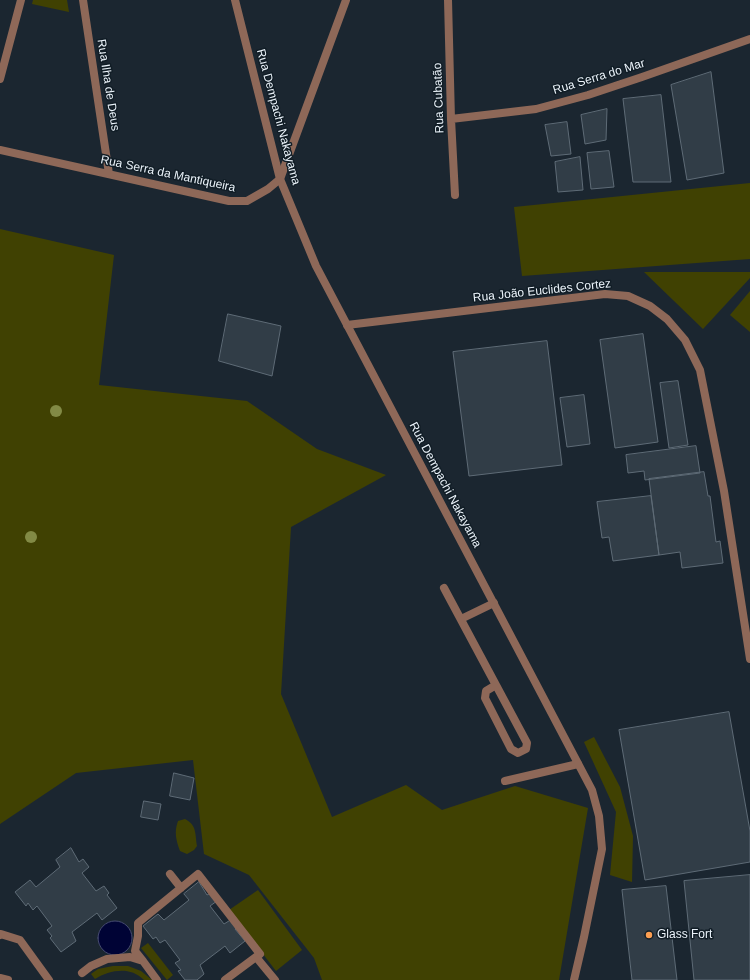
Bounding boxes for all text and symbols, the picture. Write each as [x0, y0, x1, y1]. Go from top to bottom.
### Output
street label: Rua Ilha de Deus [94, 38, 122, 132]
street label: Rua Dempachi Nakayama [253, 47, 303, 187]
street label: Rua Serra do Mar [551, 56, 647, 98]
street label: Rua Cubatão [431, 62, 447, 134]
street label: Rua Serra da Mantiqueira [99, 153, 237, 195]
street label: Rua João Euclides Cortez [472, 277, 612, 305]
street label: Rua Dempachi Nakayama [406, 420, 484, 550]
place label: Glass Fort [657, 928, 712, 942]
marker: Glass Fort [644, 930, 654, 940]

